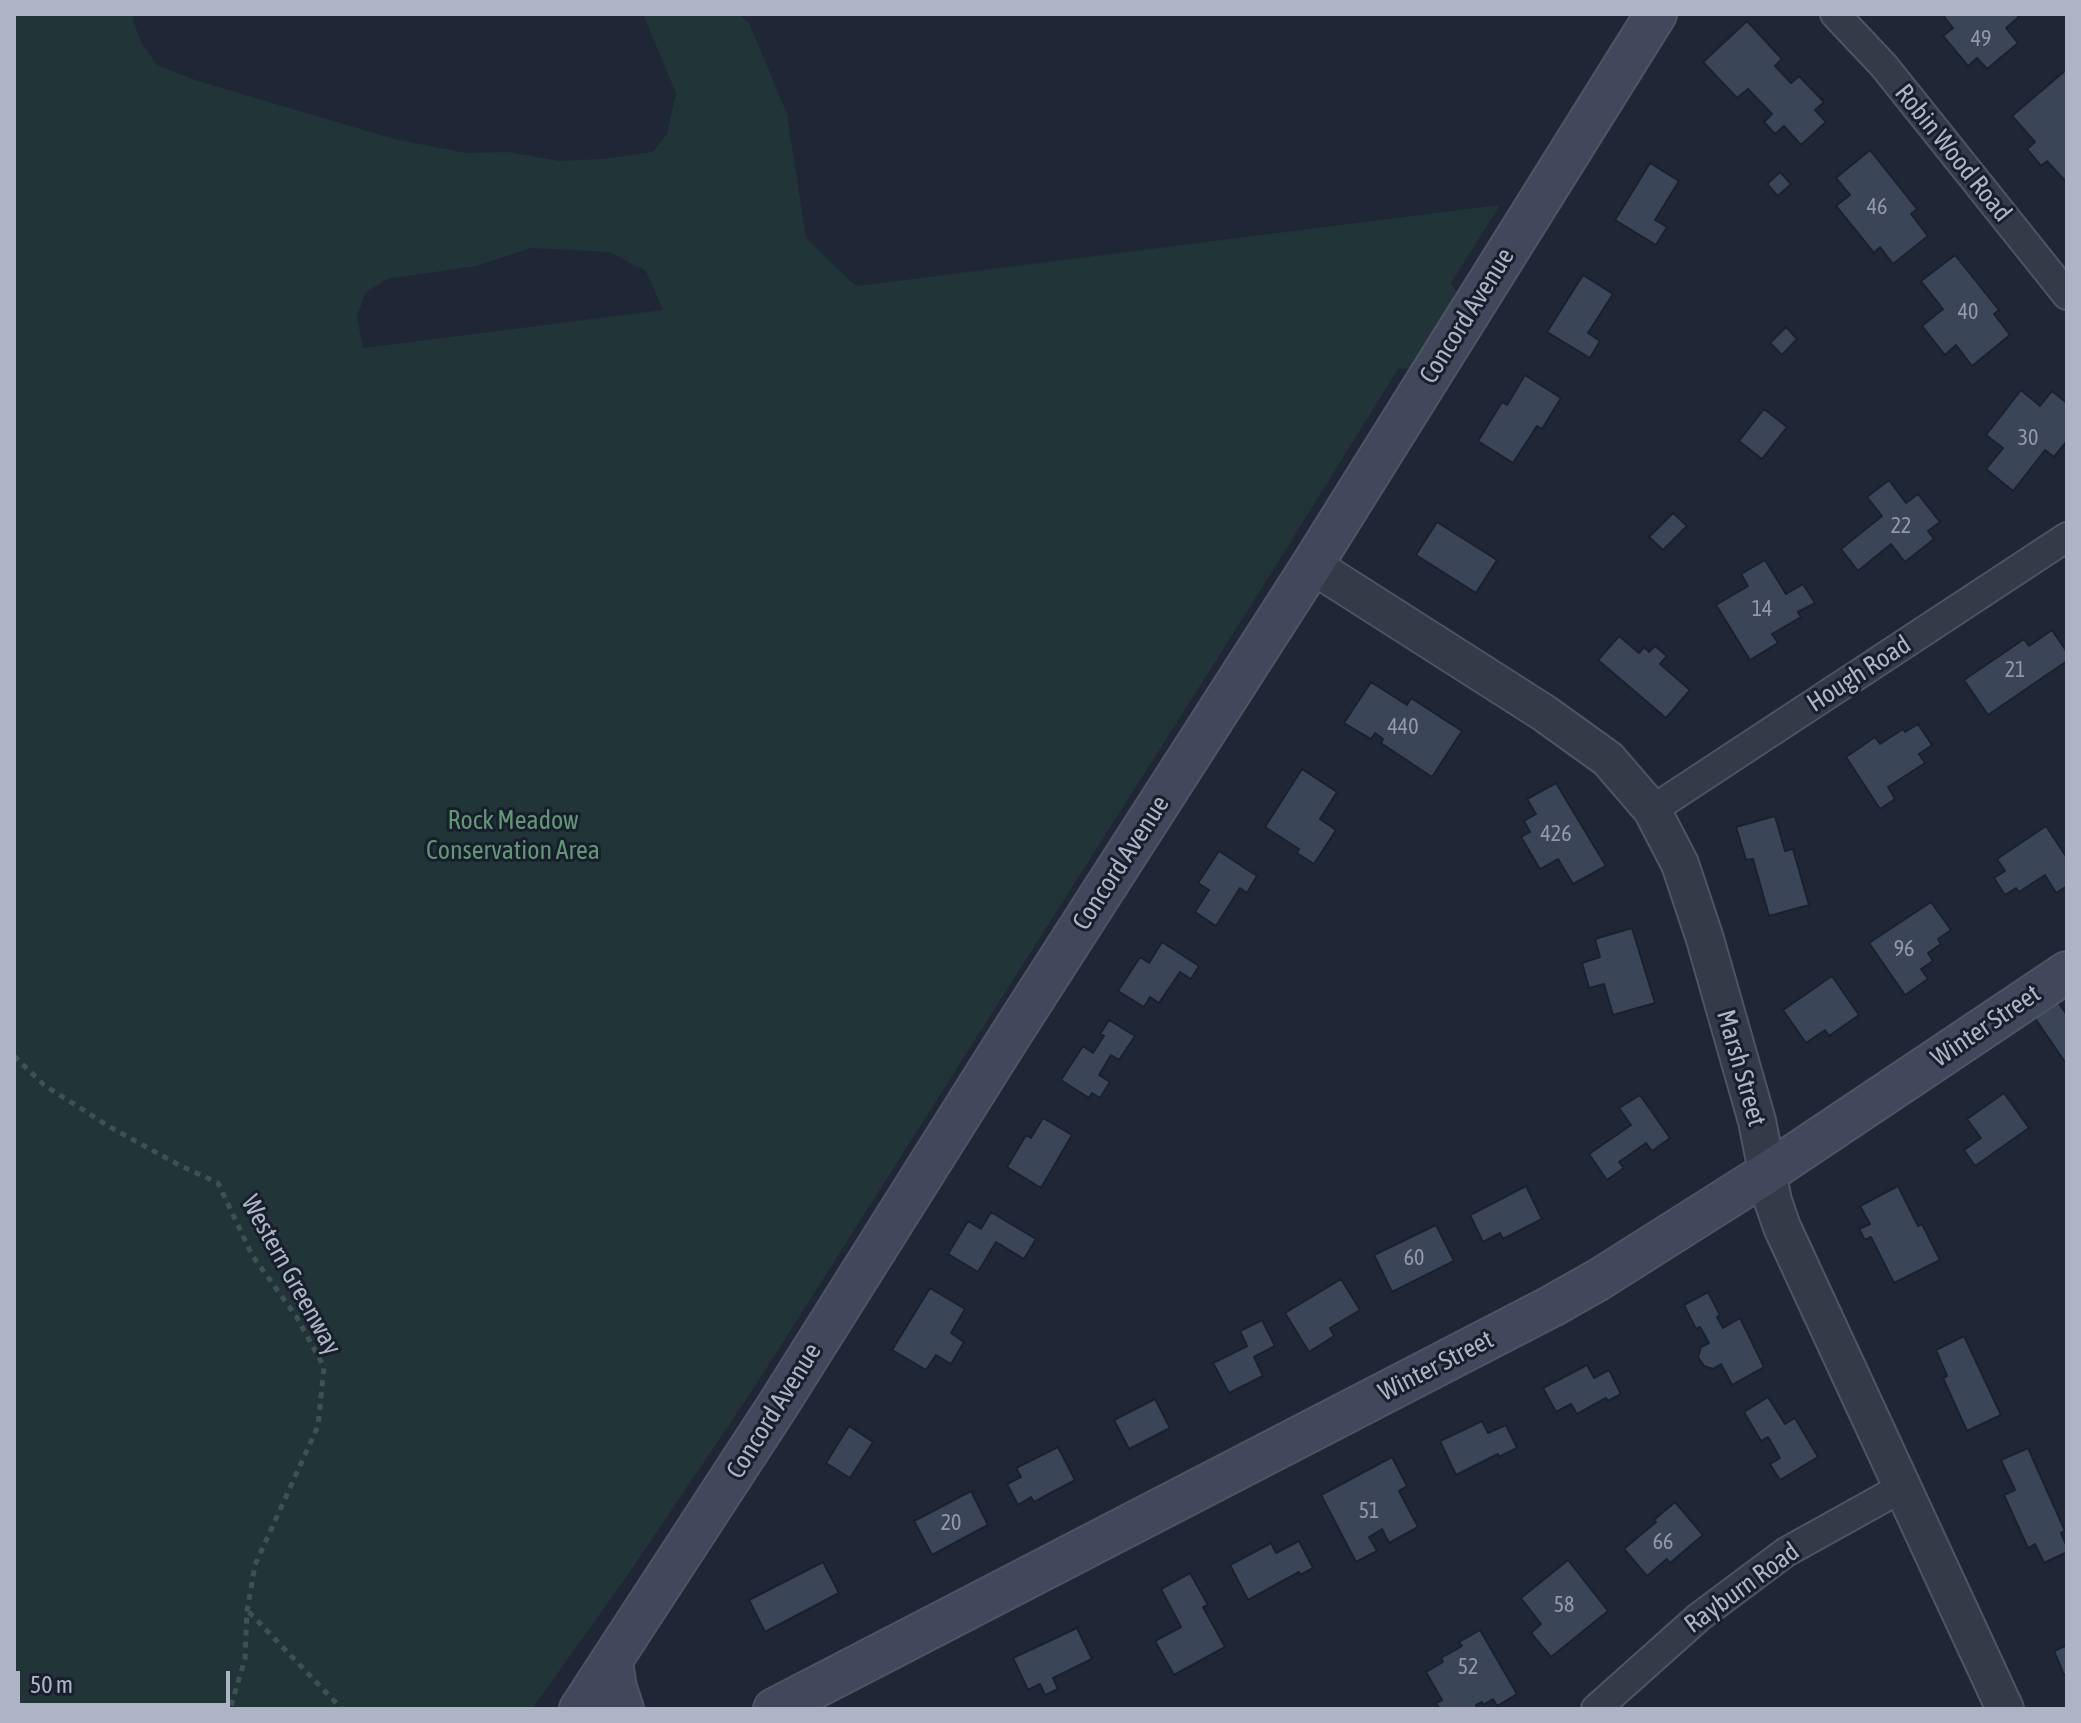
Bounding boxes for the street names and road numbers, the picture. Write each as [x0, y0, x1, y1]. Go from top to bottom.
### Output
street label: Robin Wood Road [1888, 78, 2018, 228]
street label: Concord Avenue [1413, 242, 1521, 390]
street label: Hough Road [1801, 629, 1917, 719]
street label: Concord Avenue [1066, 790, 1176, 936]
street label: Winter Street [1926, 978, 2046, 1074]
street label: Marsh Street [1710, 1006, 1772, 1130]
street label: Western Greenway [234, 1190, 348, 1360]
street label: Winter Street [1373, 1324, 1499, 1408]
street label: Concord Avenue [720, 1337, 828, 1485]
street label: Rayburn Road [1679, 1536, 1805, 1640]

